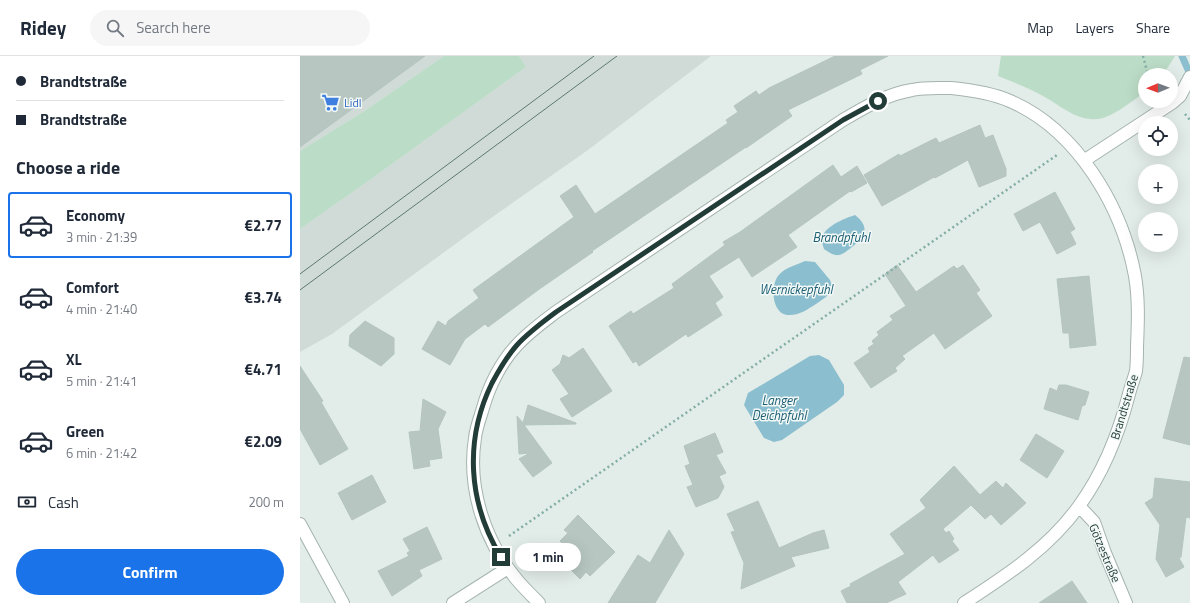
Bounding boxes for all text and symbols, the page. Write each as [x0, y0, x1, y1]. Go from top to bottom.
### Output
search box [90, 10, 370, 46]
text: Ridey [20, 13, 66, 42]
text: Search here [136, 16, 211, 39]
icon: search [104, 17, 126, 39]
text: Map [1027, 17, 1053, 38]
text: Layers [1075, 17, 1114, 38]
text: Share [1136, 17, 1170, 38]
north arrow [1138, 68, 1178, 108]
map controls [1138, 68, 1178, 252]
text: Brandtstraße [40, 70, 127, 93]
supermarket icon: Lidl [321, 92, 341, 112]
route start [869, 92, 887, 110]
place label: Lidl [344, 93, 362, 112]
text: Brandtstraße [40, 108, 127, 131]
button: locate [1138, 116, 1178, 156]
text: Choose a ride [16, 154, 120, 181]
button: + [1138, 164, 1178, 204]
text: Economy [66, 204, 125, 227]
icon: car [18, 207, 54, 243]
button: − [1138, 212, 1178, 252]
text: €2.77 [245, 214, 282, 237]
text: 3 min · 21:39 [66, 227, 137, 247]
water label: Brandpfuhl [812, 227, 872, 247]
text: Comfort [66, 276, 119, 299]
icon: car [18, 279, 54, 315]
water label: Wernickepfuhl [760, 279, 835, 299]
text: €3.74 [245, 286, 282, 309]
text: 4 min · 21:40 [66, 299, 137, 319]
text: XL [66, 348, 82, 371]
icon: car [18, 351, 54, 387]
text: €4.71 [245, 358, 282, 381]
text: 5 min · 21:41 [66, 371, 137, 391]
street label: Brandtstraße [1105, 372, 1143, 442]
water label: Langer Deichpfuhl [752, 390, 808, 425]
text: Green [66, 420, 104, 443]
icon: car [18, 423, 54, 459]
text: €2.09 [245, 430, 282, 453]
text: 6 min · 21:42 [66, 443, 137, 463]
icon: cash [16, 491, 38, 513]
text: Cash [48, 491, 79, 514]
text: 200 m [248, 492, 284, 512]
street label: Götzestraße [1084, 521, 1126, 585]
callout: 1 min [515, 543, 581, 571]
text: 1 min [532, 547, 564, 567]
route end [492, 548, 510, 566]
button: Confirm [16, 549, 284, 595]

